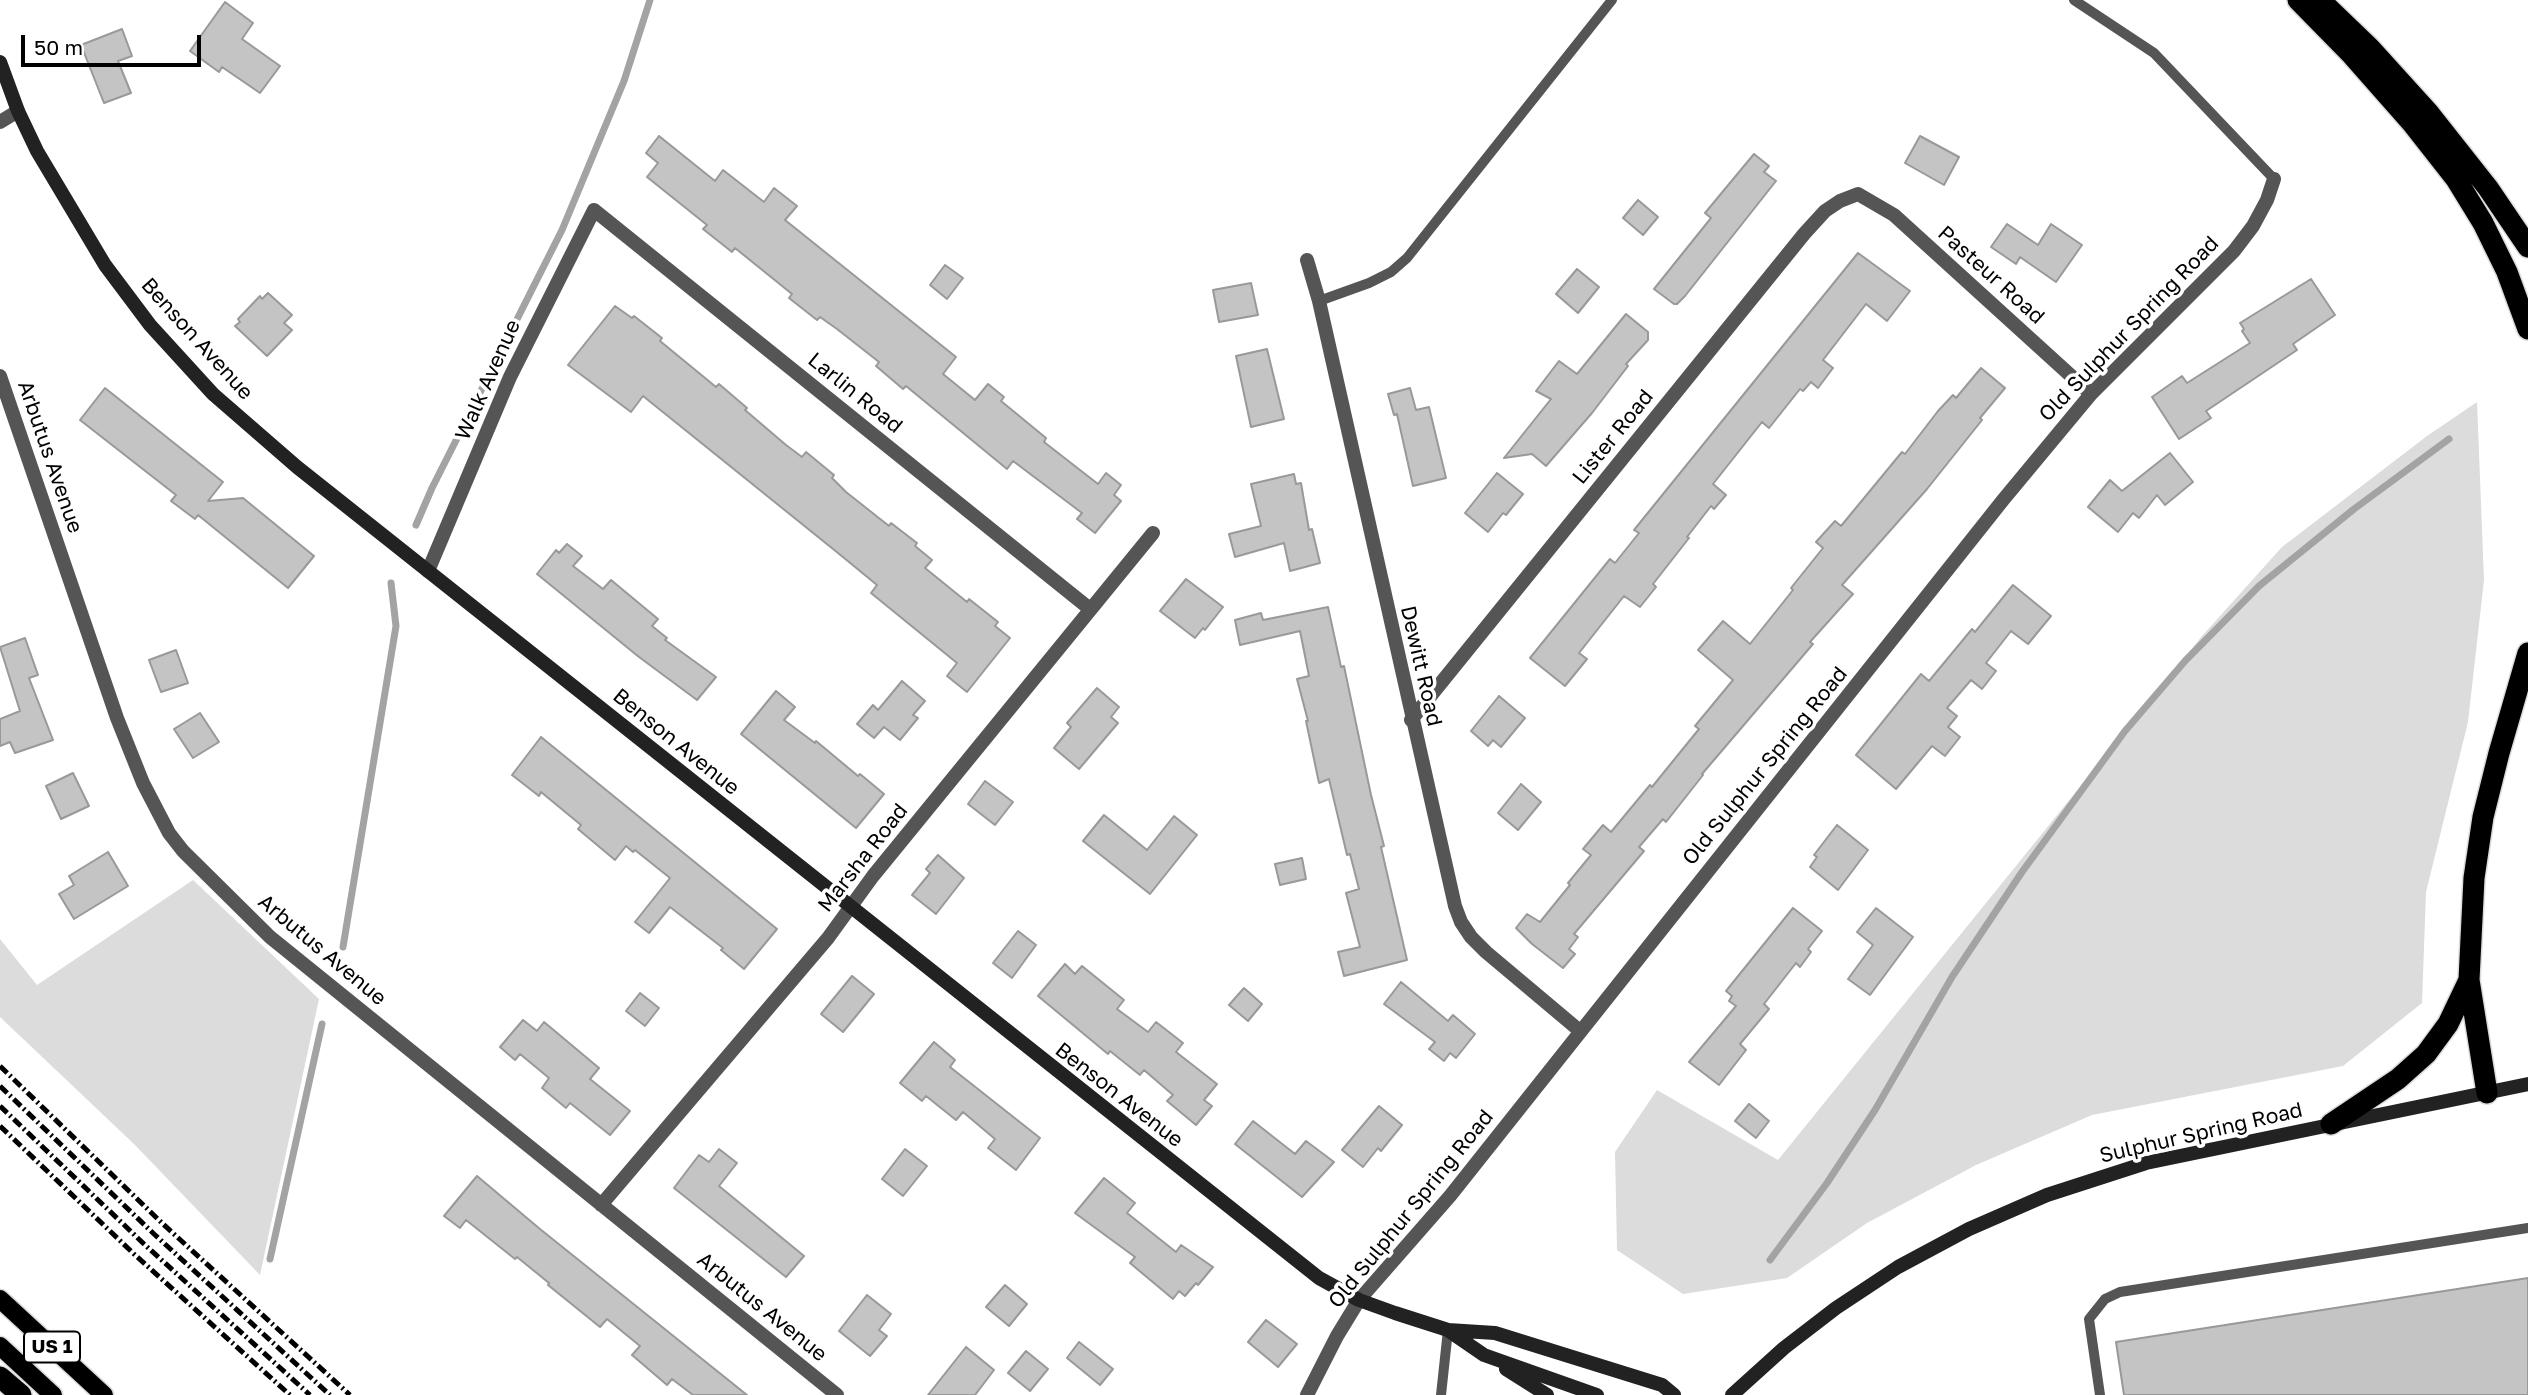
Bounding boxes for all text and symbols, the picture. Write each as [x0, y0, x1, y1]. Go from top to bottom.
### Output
scale bar [24, 21, 205, 65]
text: 50 m [34, 34, 83, 60]
street label: Pasteur Road [1933, 221, 2049, 329]
street label: Old Sulphur Spring Road [2034, 231, 2224, 427]
street label: Benson Avenue [136, 273, 258, 405]
street label: Walk Avenue [450, 316, 526, 444]
street label: Larlin Road [803, 347, 907, 439]
street label: Arbutus Avenue [12, 377, 88, 537]
street label: Lister Road [1567, 385, 1659, 489]
street label: Dewitt Road [1395, 603, 1447, 729]
street label: Old Sulphur Spring Road [1677, 662, 1853, 870]
street label: Benson Avenue [608, 683, 744, 801]
street label: Marsha Road [813, 799, 913, 917]
street label: Arbutus Avenue [253, 889, 391, 1011]
street label: Benson Avenue [1050, 1037, 1188, 1153]
street label: Sulphur Spring Road [2097, 1097, 2305, 1169]
street label: Old Sulphur Spring Road [1323, 1105, 1499, 1313]
street label: Arbutus Avenue [692, 1247, 832, 1367]
road number: US 1 [24, 1331, 80, 1362]

